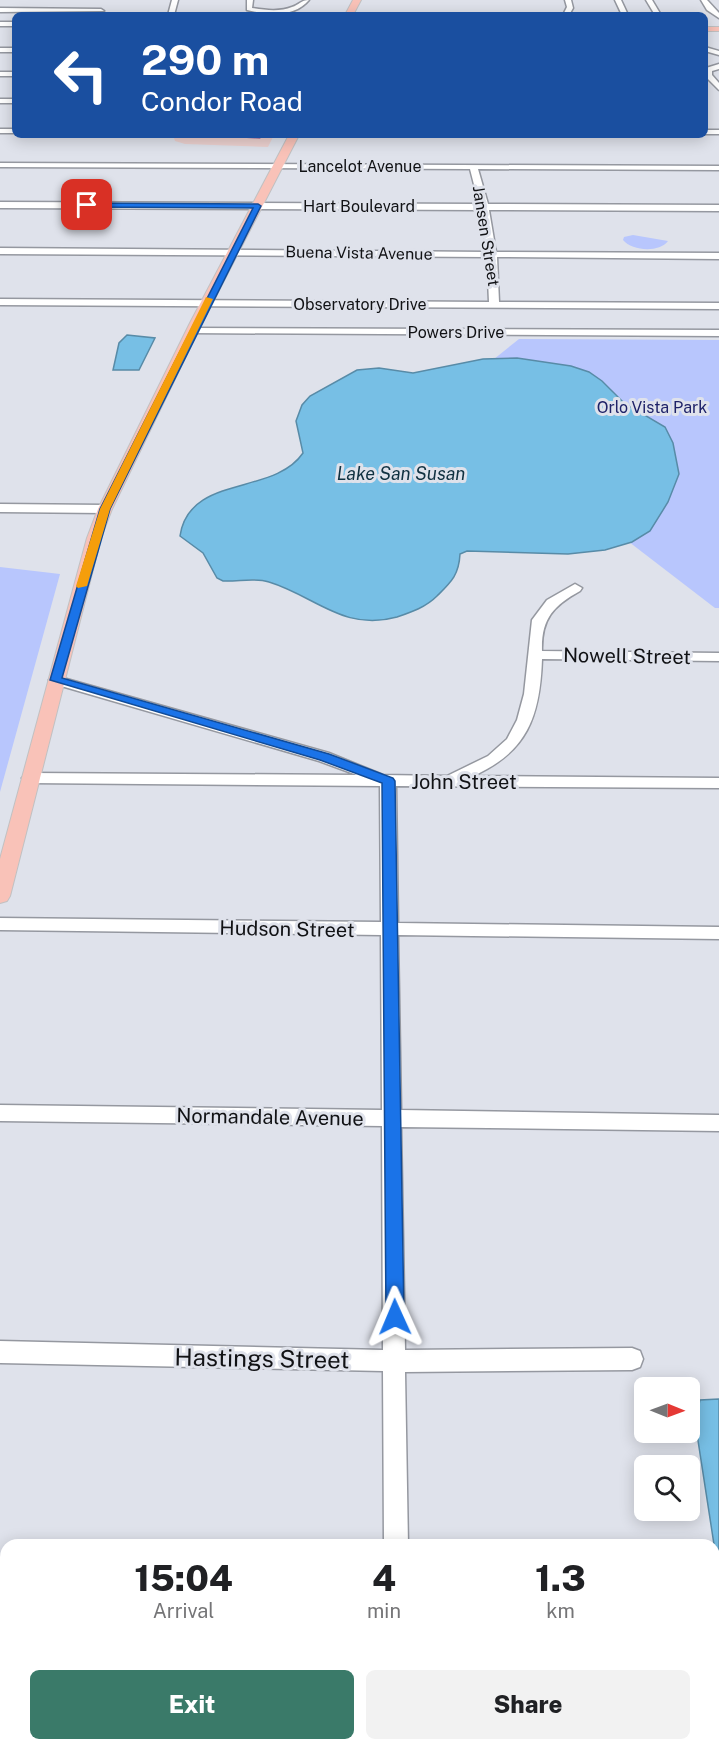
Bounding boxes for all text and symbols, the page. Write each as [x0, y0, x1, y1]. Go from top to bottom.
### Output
text: 290 m [141, 35, 269, 84]
icon: left [42, 36, 120, 114]
text: Condor Road [141, 85, 303, 117]
street label: Lancelot Avenue [299, 157, 421, 176]
pin [61, 179, 112, 230]
street label: Jansen Street [469, 185, 503, 287]
icon: arrive [70, 188, 103, 221]
street label: Hart Boulevard [303, 197, 415, 216]
street label: Buena Vista Avenue [285, 242, 433, 264]
street label: Observatory Drive [293, 295, 427, 314]
street label: Powers Drive [408, 323, 504, 342]
park label: Orlo Vista Park [597, 398, 707, 417]
water label: Lake San Susan [337, 463, 465, 484]
street label: Nowell Street [563, 643, 691, 669]
street label: John Street [411, 770, 517, 794]
street label: Hudson Street [219, 916, 355, 942]
street label: Normandale Avenue [176, 1103, 364, 1131]
position arrow [363, 1285, 427, 1349]
street label: Hastings Street [174, 1342, 350, 1374]
north arrow [634, 1377, 700, 1443]
map controls [634, 1377, 700, 1521]
button: search [634, 1455, 700, 1521]
text: 15:04 [134, 1557, 233, 1599]
text: 4 [372, 1557, 396, 1599]
text: 1.3 [535, 1557, 586, 1599]
text: Arrival [153, 1599, 214, 1623]
text: min [367, 1599, 401, 1623]
text: km [546, 1599, 575, 1623]
button: Exit [30, 1670, 354, 1739]
button: Share [366, 1670, 690, 1739]

